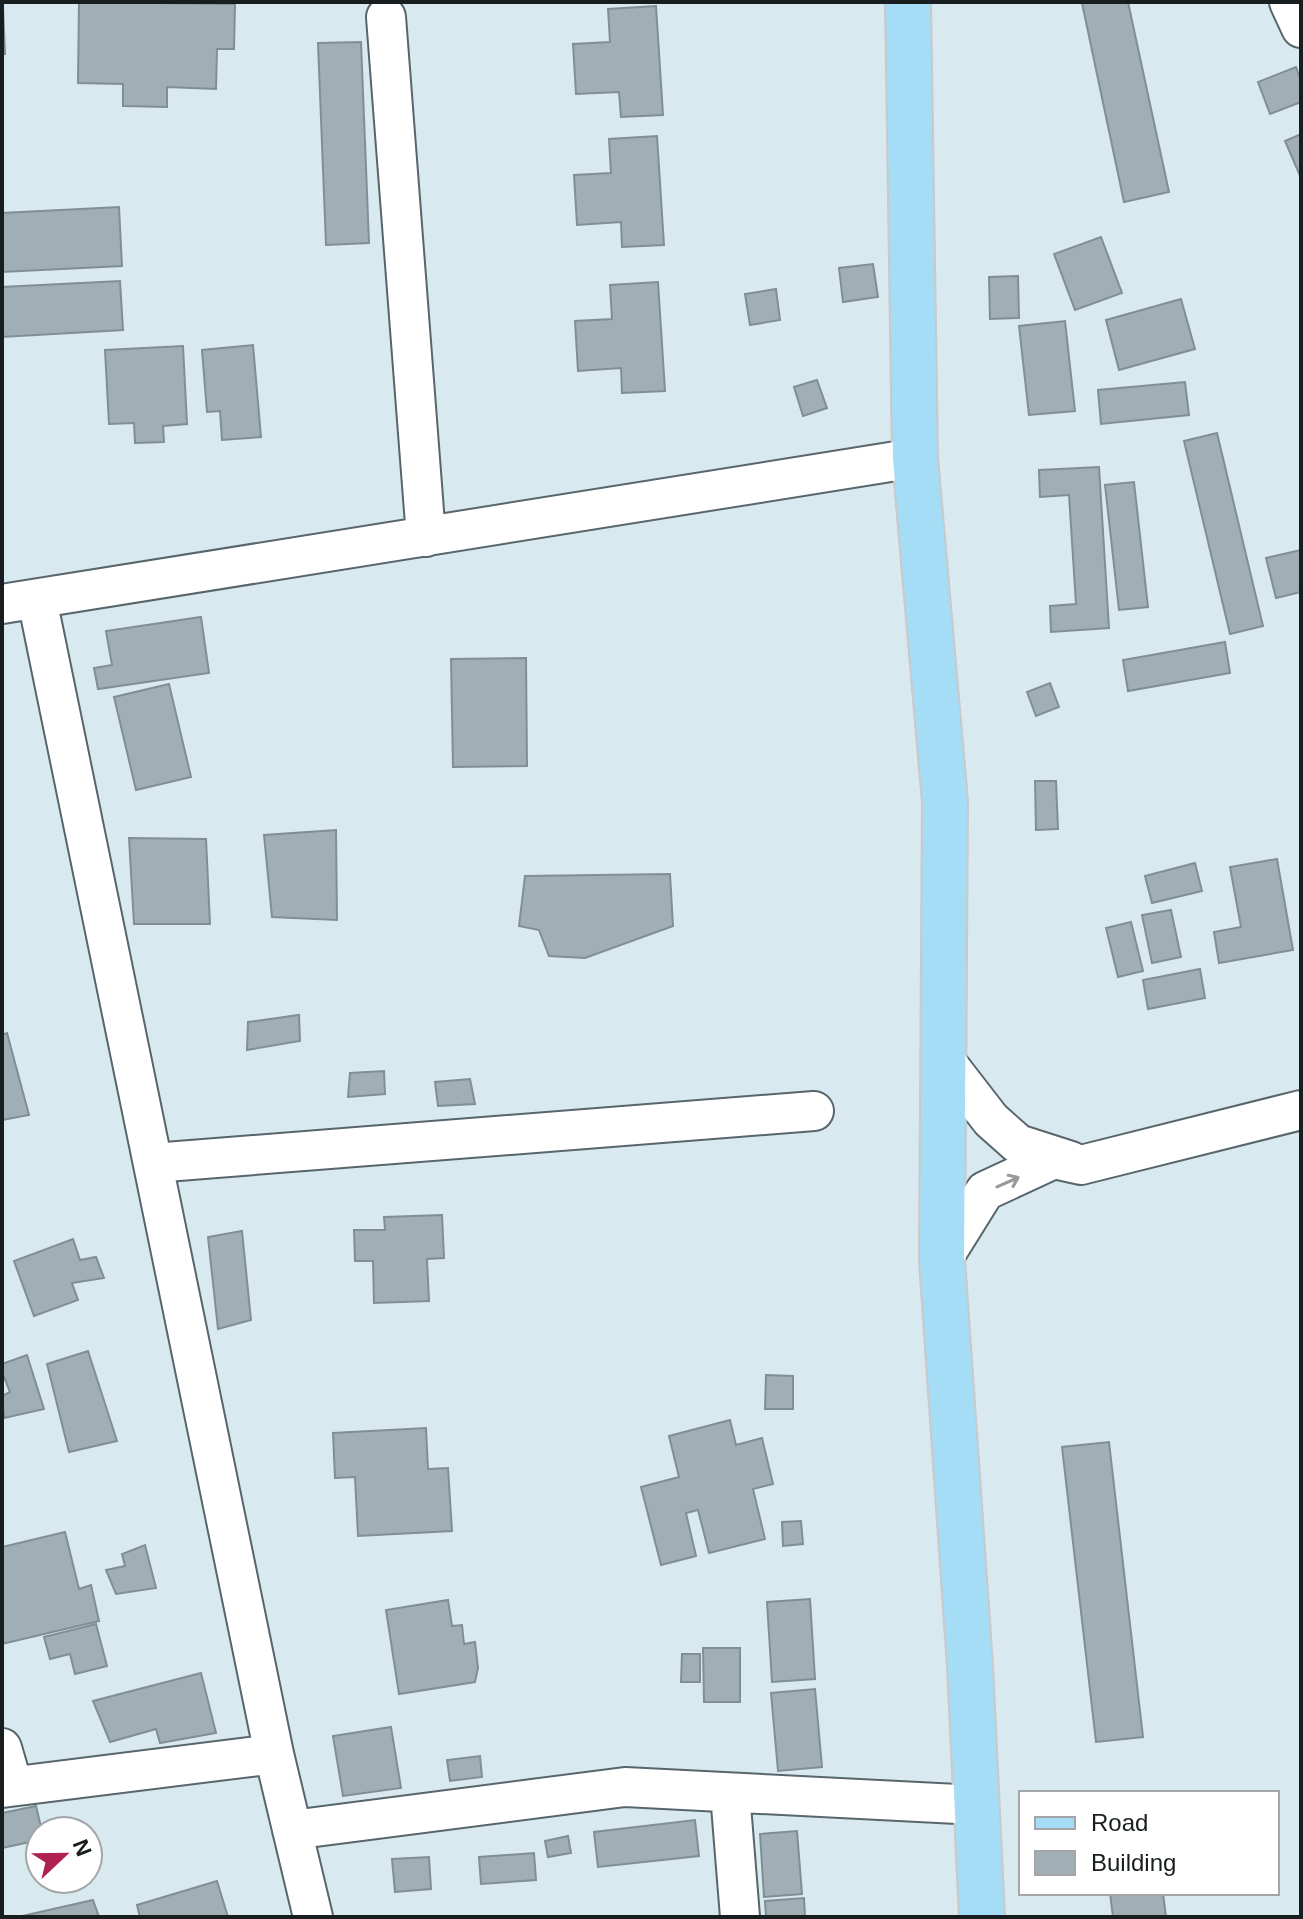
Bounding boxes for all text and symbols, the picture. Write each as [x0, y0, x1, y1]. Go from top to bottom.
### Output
one-way arrow [995, 1173, 1020, 1188]
legend [1019, 1791, 1279, 1895]
text: Road [1091, 1809, 1148, 1836]
north arrow [24, 1815, 104, 1895]
text: N [68, 1836, 97, 1860]
text: Building [1091, 1849, 1176, 1876]

